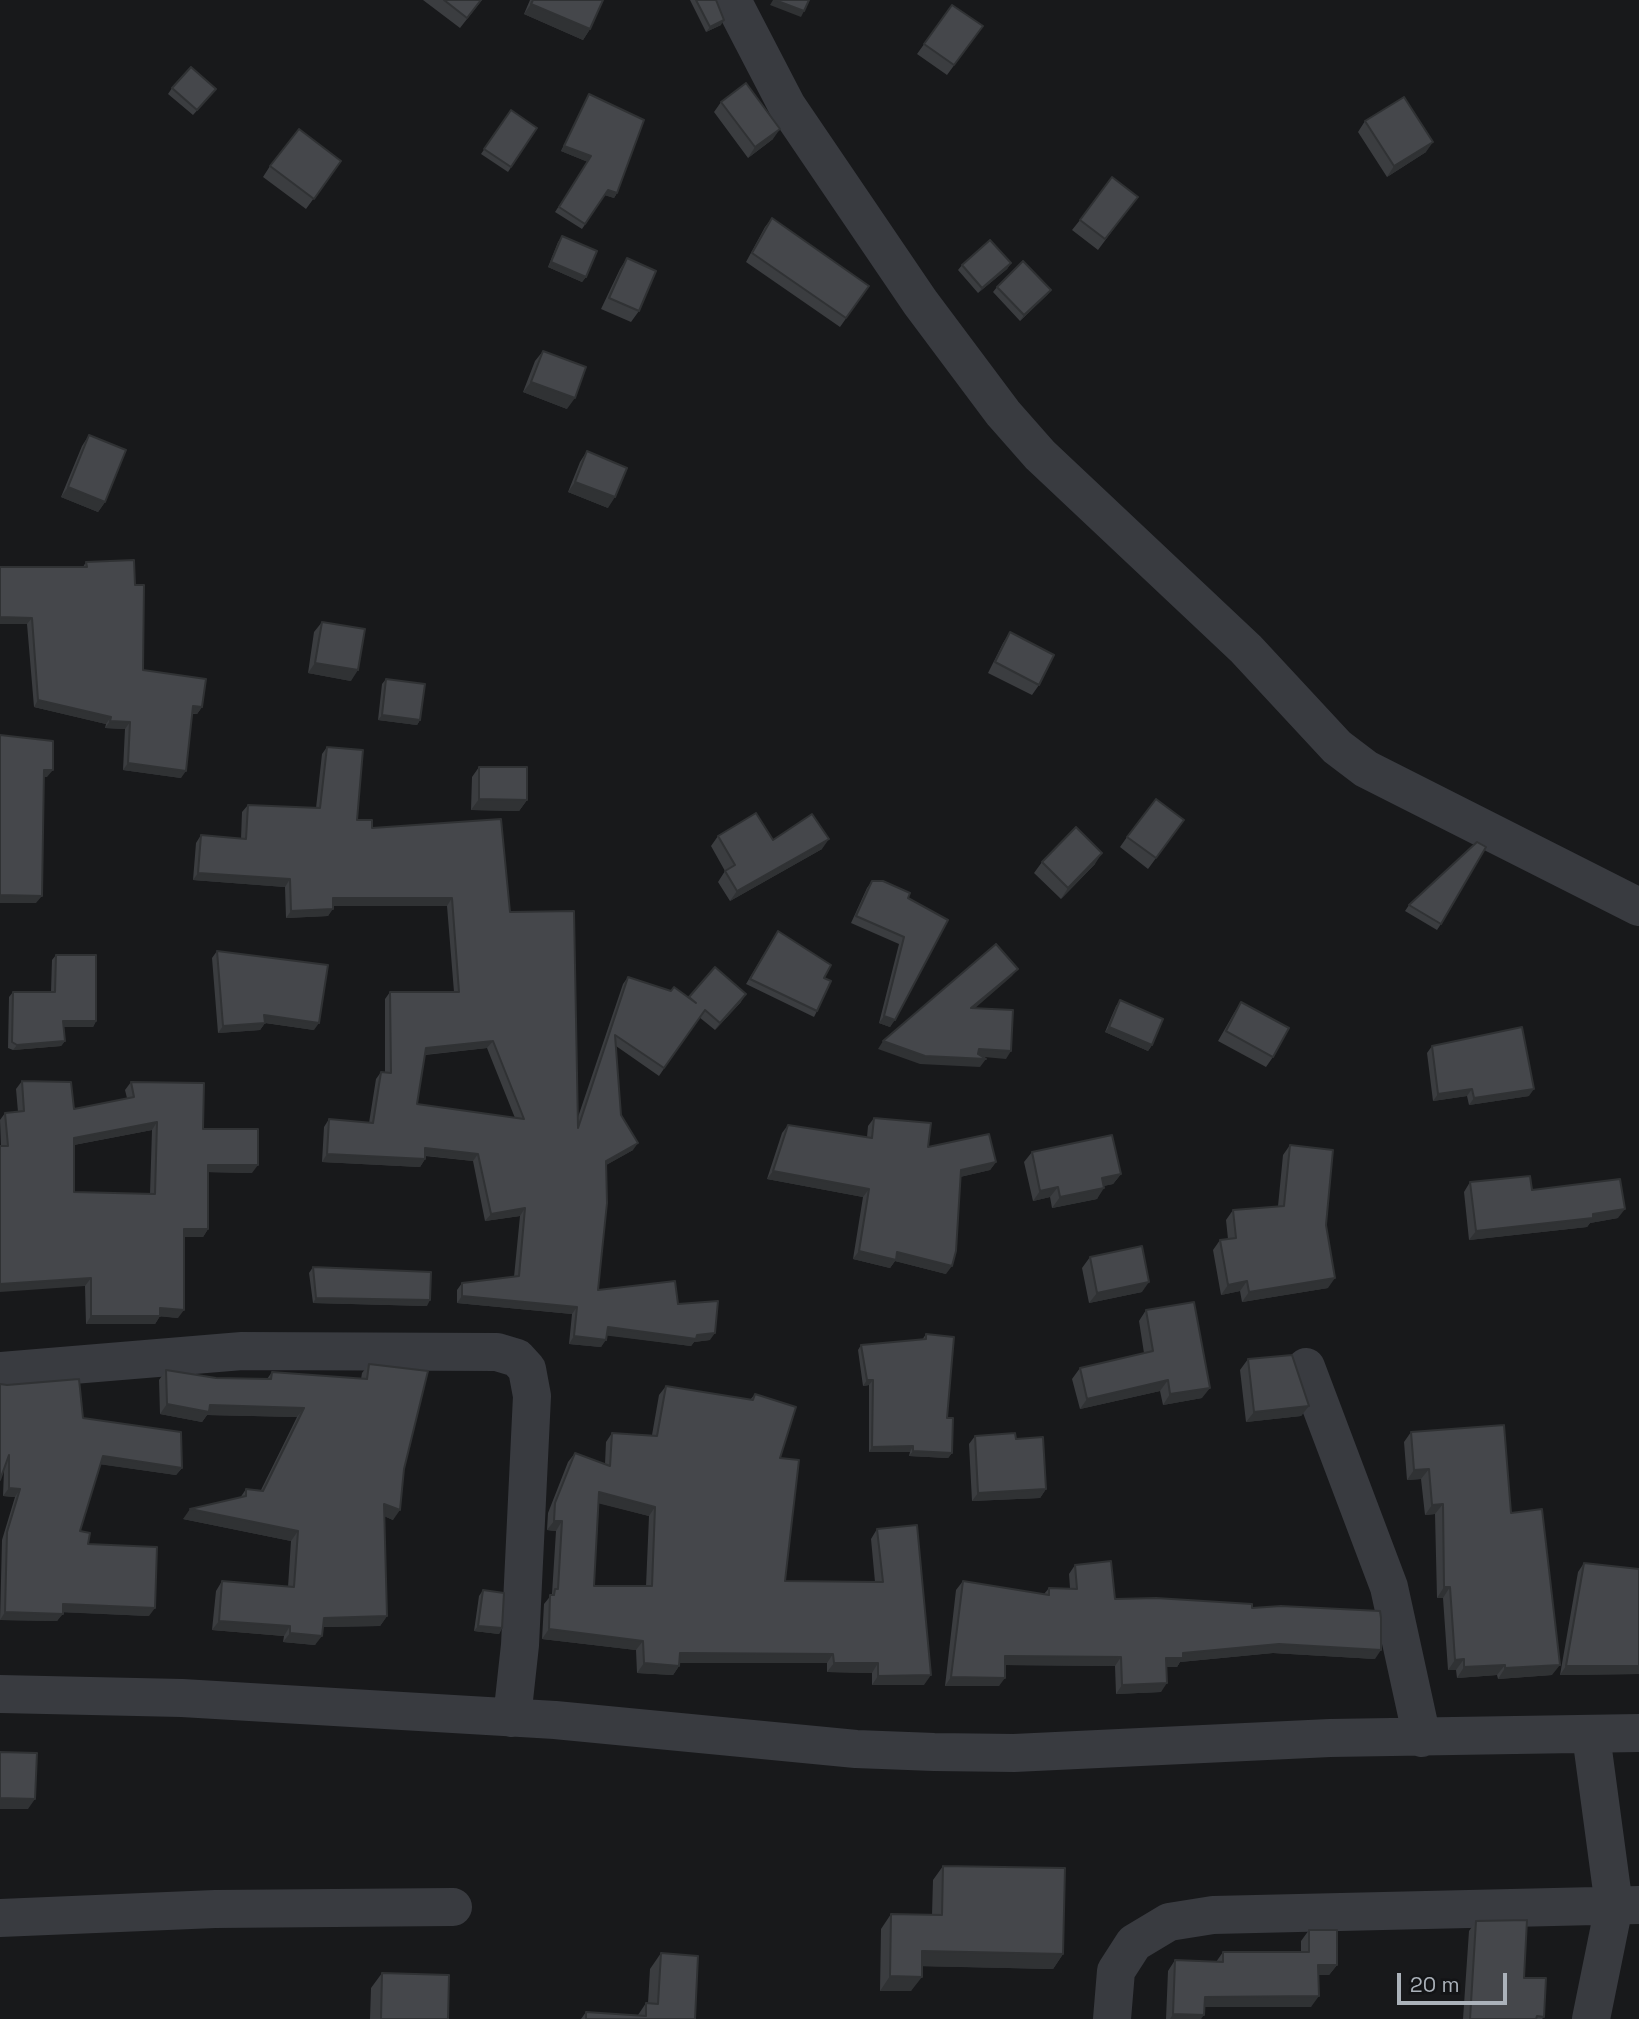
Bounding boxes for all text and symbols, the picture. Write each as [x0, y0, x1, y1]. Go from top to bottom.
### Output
scale bar [1401, 1960, 1511, 2004]
text: 20 m [1410, 1971, 1460, 1998]

